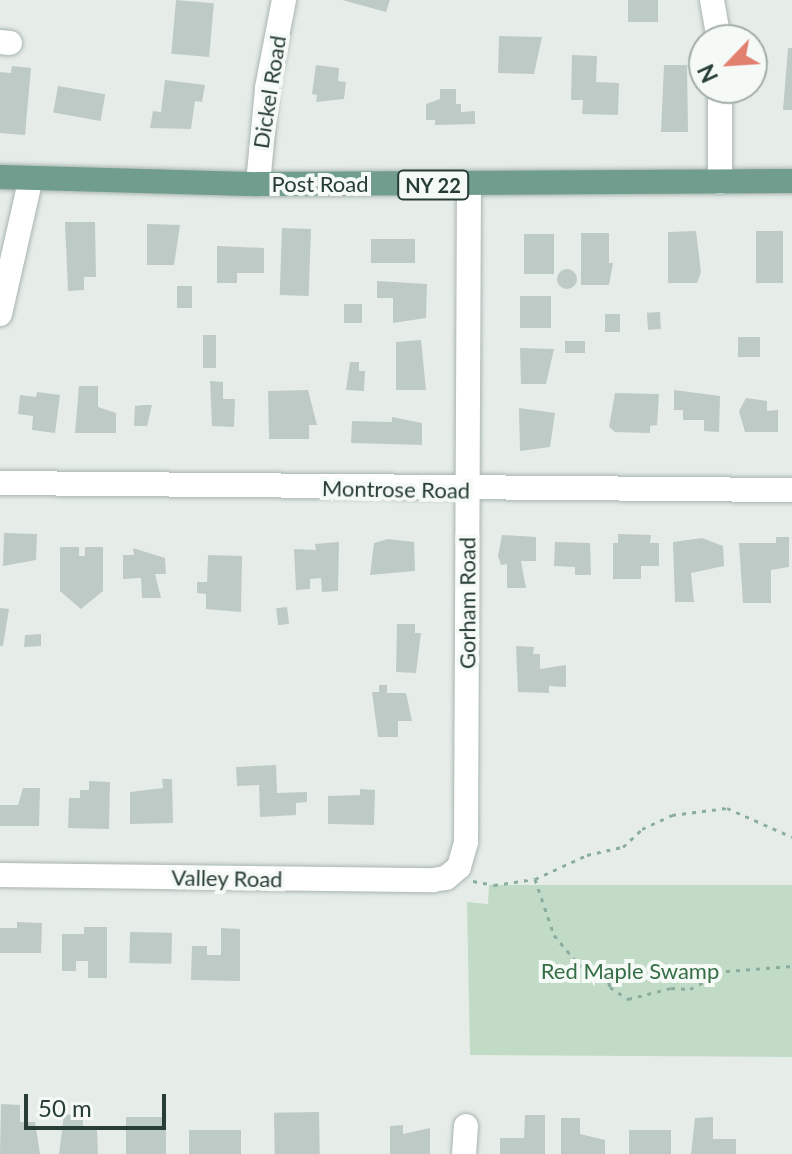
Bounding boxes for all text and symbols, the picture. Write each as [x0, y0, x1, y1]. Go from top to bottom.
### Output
north arrow [688, 24, 768, 104]
street label: Dickel Road [247, 34, 291, 150]
text: N [692, 60, 723, 87]
road number: NY 22 [395, 169, 471, 201]
street label: Post Road [272, 171, 368, 197]
street label: Montrose Road [322, 475, 470, 503]
street label: Gorham Road [454, 537, 480, 669]
street label: Valley Road [171, 864, 283, 892]
park label: Red Maple Swamp [541, 958, 719, 984]
scale bar [28, 1078, 170, 1128]
text: 50 m [38, 1093, 92, 1122]

